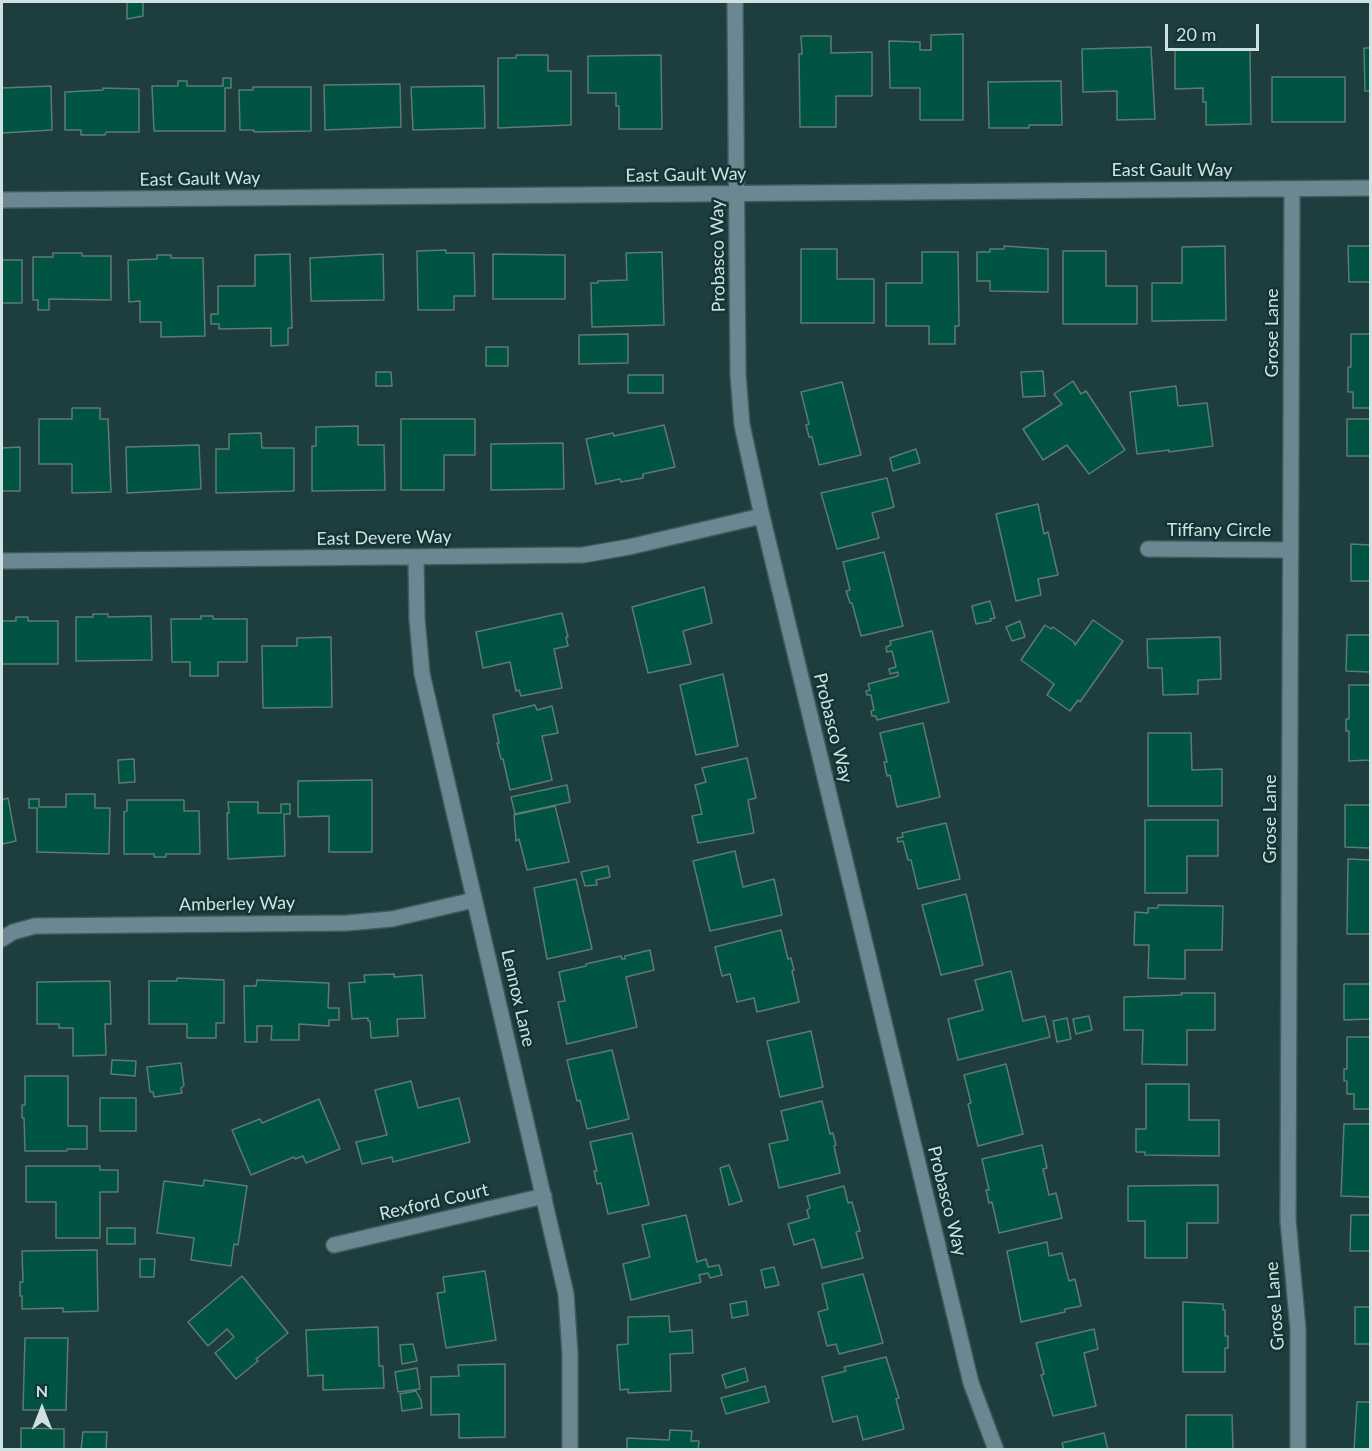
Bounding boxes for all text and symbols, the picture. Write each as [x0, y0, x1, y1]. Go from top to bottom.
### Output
scale bar [1168, 12, 1262, 50]
text: 20 m [1176, 23, 1216, 45]
street label: East Gault Way [1111, 159, 1233, 181]
street label: East Gault Way [625, 163, 747, 187]
street label: East Gault Way [139, 167, 261, 191]
street label: Probasco Way [706, 199, 730, 313]
street label: Grose Lane [1261, 288, 1283, 378]
street label: Tiffany Circle [1167, 519, 1271, 541]
street label: East Devere Way [316, 526, 452, 550]
street label: Probasco Way [809, 671, 857, 785]
street label: Grose Lane [1259, 774, 1281, 864]
street label: Amberley Way [179, 892, 295, 916]
street label: Lennox Lane [496, 947, 540, 1049]
street label: Probasco Way [923, 1144, 971, 1258]
street label: Rexford Court [377, 1179, 491, 1225]
street label: Grose Lane [1261, 1261, 1289, 1351]
north arrow [12, 1379, 72, 1439]
text: N [36, 1381, 48, 1400]

